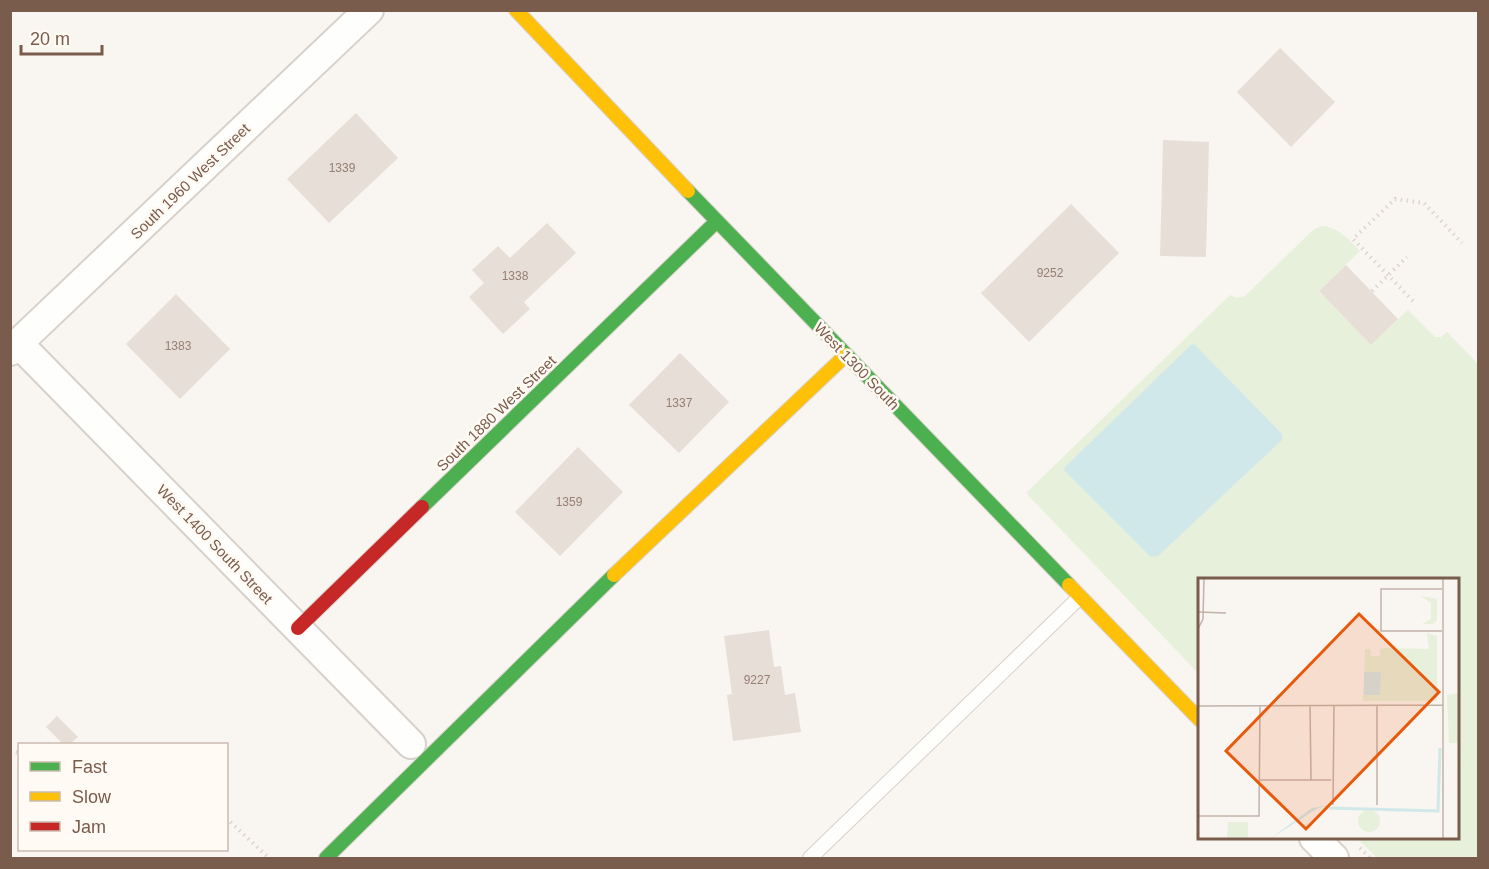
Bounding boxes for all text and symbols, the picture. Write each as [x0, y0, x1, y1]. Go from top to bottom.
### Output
scale bar [21, 18, 102, 56]
text: 20 m [30, 29, 70, 49]
street label: South 1960 West Street [127, 119, 254, 242]
house number: 1339 [329, 161, 356, 175]
house number: 9252 [1037, 266, 1064, 280]
house number: 1338 [502, 269, 529, 283]
street label: West 1300 South [811, 319, 903, 413]
house number: 1383 [165, 339, 192, 353]
street label: South 1880 West Street [433, 351, 560, 474]
house number: 1337 [666, 396, 693, 410]
street label: West 1400 South Street [154, 481, 277, 608]
house number: 1359 [556, 495, 583, 509]
inset map [1198, 578, 1459, 839]
house number: 9227 [744, 673, 771, 687]
legend [18, 743, 228, 851]
text: Fast [72, 757, 107, 777]
text: Slow [72, 787, 112, 807]
text: Jam [72, 817, 106, 837]

